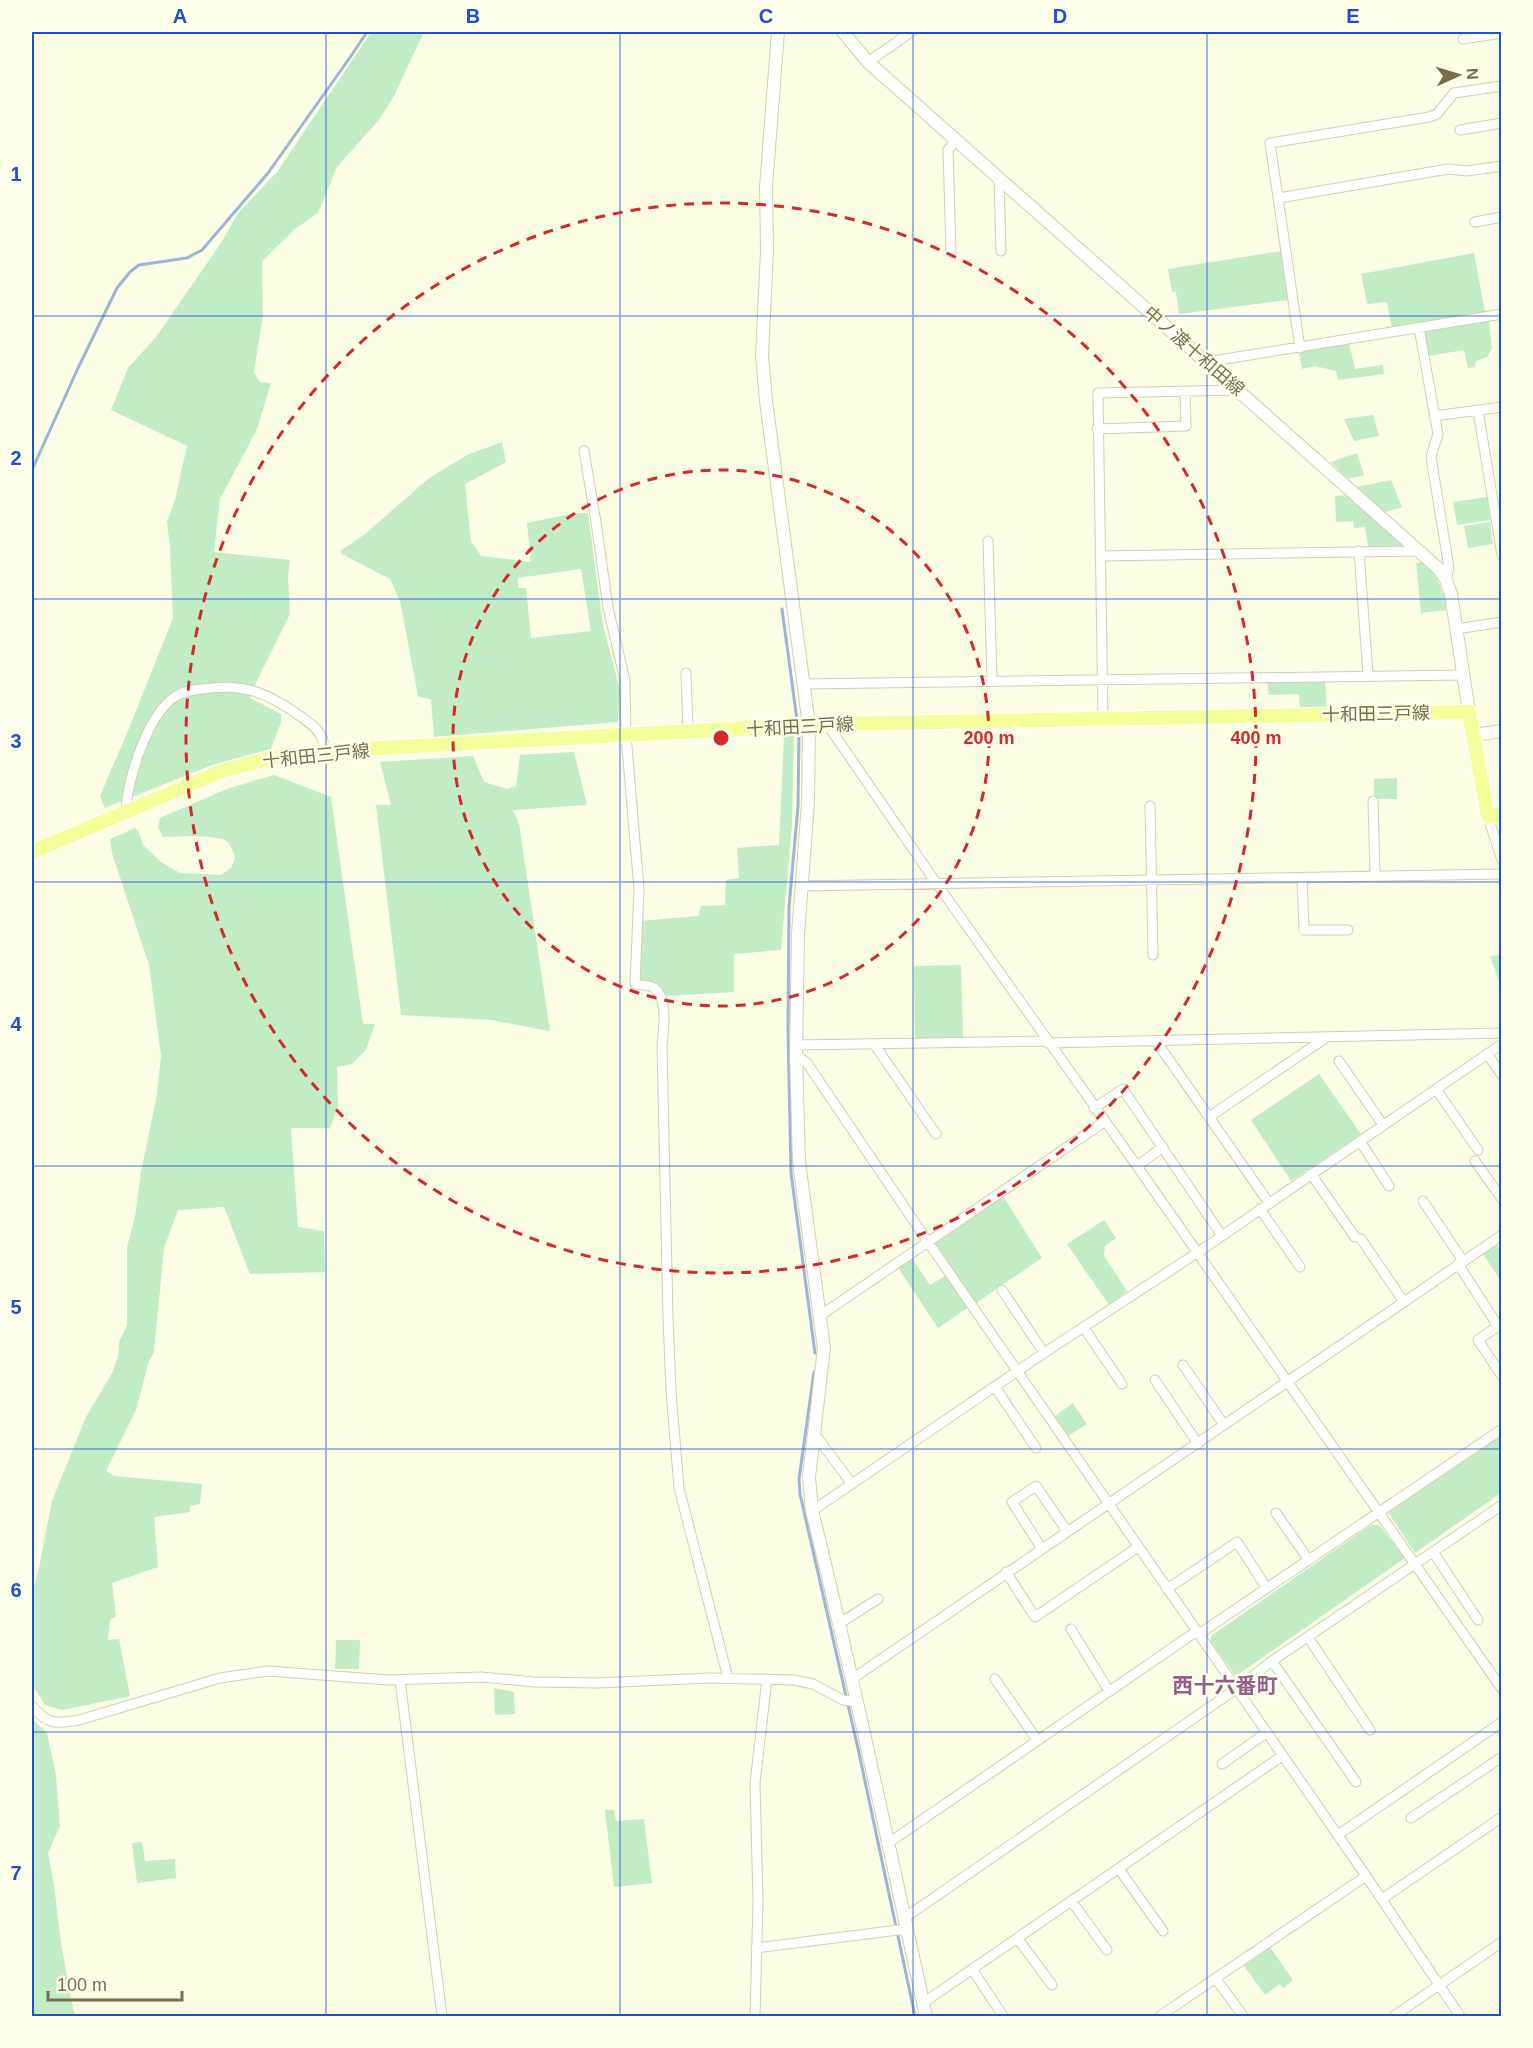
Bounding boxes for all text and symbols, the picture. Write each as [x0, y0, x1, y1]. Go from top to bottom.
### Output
text: A [173, 5, 187, 27]
text: B [466, 5, 480, 27]
text: C [759, 5, 773, 27]
text: D [1053, 5, 1067, 27]
text: E [1346, 5, 1360, 27]
north arrow [1428, 45, 1488, 105]
text: N [1464, 68, 1481, 80]
text: 1 [10, 163, 22, 185]
street label: 中ノ渡十和田線 [1140, 302, 1248, 400]
text: 2 [10, 447, 22, 469]
street label: 十和田三戸線 [1322, 703, 1430, 725]
street label: 十和田三戸線 [746, 714, 854, 740]
centre of rings [711, 728, 731, 748]
text: 200 m [963, 728, 1015, 748]
text: 400 m [1230, 728, 1282, 748]
text: 3 [10, 730, 22, 752]
street label: 十和田三戸線 [261, 740, 371, 772]
text: 4 [10, 1013, 22, 1035]
text: 5 [10, 1296, 22, 1318]
text: 6 [10, 1579, 22, 1601]
district label: 西十六番町 [1173, 1674, 1278, 1697]
text: 7 [10, 1862, 22, 1884]
scale bar [48, 1964, 182, 2002]
text: 100 m [57, 1975, 107, 1995]

